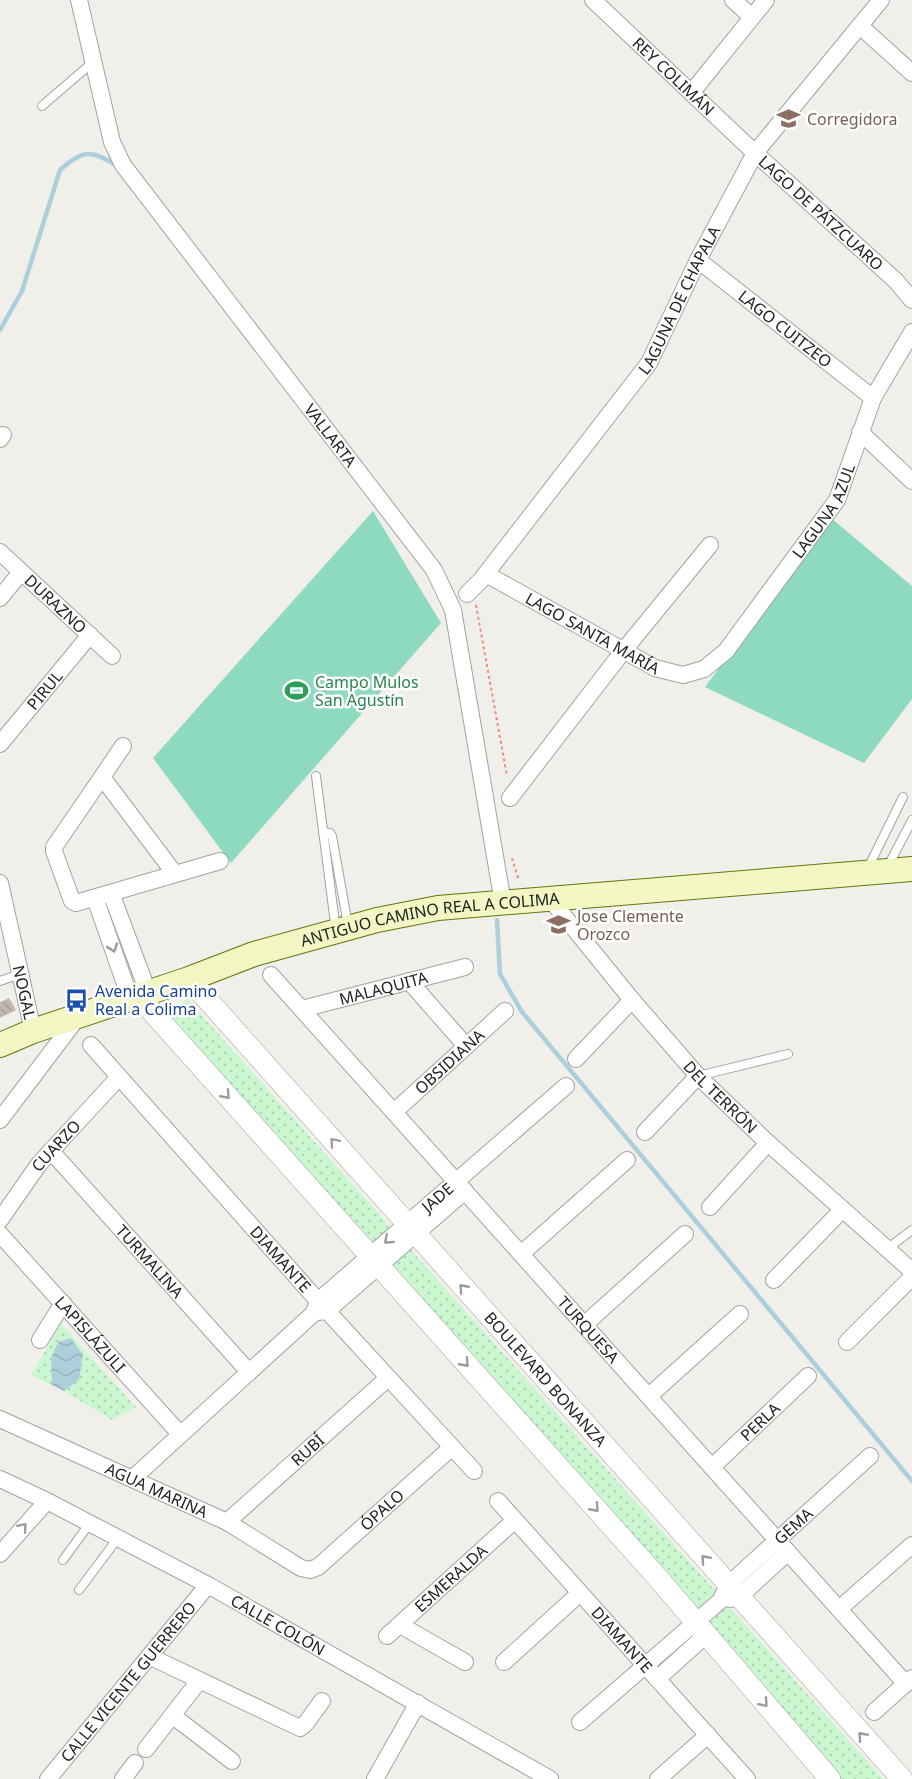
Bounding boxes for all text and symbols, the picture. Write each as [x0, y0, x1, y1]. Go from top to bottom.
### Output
street label: REY COLIMÁN [628, 32, 719, 120]
school or university icon: Corregidora [776, 106, 802, 132]
place label: Corregidora [807, 108, 897, 130]
street label: LAGO DE PÁTZCUARO [754, 150, 888, 275]
street label: LAGUNA DE CHAPALA [633, 221, 726, 379]
street label: LAGO CUITZEO [734, 285, 836, 372]
street label: VALLARTA [299, 399, 362, 472]
street label: LAGUNA AZUL [787, 461, 860, 563]
street label: DURAZNO [20, 569, 92, 638]
street label: LAGO SANTA MARÍA [522, 587, 664, 680]
street label: PIRUL [22, 666, 67, 714]
place label: Campo Mulos San Agustín [315, 671, 419, 711]
sports icon: Campo Mulos San Agustín [284, 678, 310, 704]
street label: ANTIGUO CAMINO REAL A COLIMA [298, 887, 561, 952]
place label: Jose Clemente Orozco [575, 905, 684, 945]
school or university icon: Jose Clemente Orozco [546, 912, 572, 938]
one-way arrow [106, 942, 118, 953]
street label: NOGAL [8, 963, 41, 1022]
street label: MALAQUITA [337, 966, 431, 1010]
place label: Avenida Camino Real a Colima [95, 980, 217, 1020]
bus stop icon: Avenida Camino Real a Colima [64, 987, 90, 1013]
street label: OBSIDIANA [410, 1024, 490, 1099]
street label: DEL TERRÓN [678, 1056, 762, 1138]
one-way arrow [219, 1088, 230, 1099]
street label: CUARZO [26, 1115, 85, 1176]
one-way arrow [330, 1138, 341, 1149]
street label: JADE [415, 1178, 458, 1219]
street label: TURMALINA [111, 1220, 189, 1303]
street label: DIAMANTE [245, 1221, 316, 1297]
one-way arrow [384, 1233, 395, 1244]
one-way arrow [459, 1284, 470, 1295]
street label: LAPISLÁZULI [50, 1291, 131, 1377]
street label: TURQUESA [553, 1291, 625, 1368]
street label: BOULEVARD BONANZA [480, 1307, 612, 1452]
one-way arrow [458, 1356, 469, 1367]
street label: PERLA [735, 1397, 785, 1446]
street label: RUBÍ [286, 1429, 329, 1471]
street label: AGUA MARINA [102, 1457, 212, 1523]
street label: ÓPALO [355, 1484, 409, 1535]
one-way arrow [588, 1502, 599, 1512]
street label: GEMA [769, 1502, 818, 1549]
one-way arrow [16, 1523, 27, 1534]
street label: ESMERALDA [410, 1539, 493, 1617]
one-way arrow [701, 1555, 712, 1566]
street label: CALLE COLÓN [227, 1589, 329, 1660]
street label: CALLE VICENTE GUERRERO [55, 1597, 201, 1767]
street label: DIAMANTE [587, 1602, 658, 1677]
one-way arrow [757, 1696, 768, 1707]
one-way arrow [859, 1732, 870, 1743]

